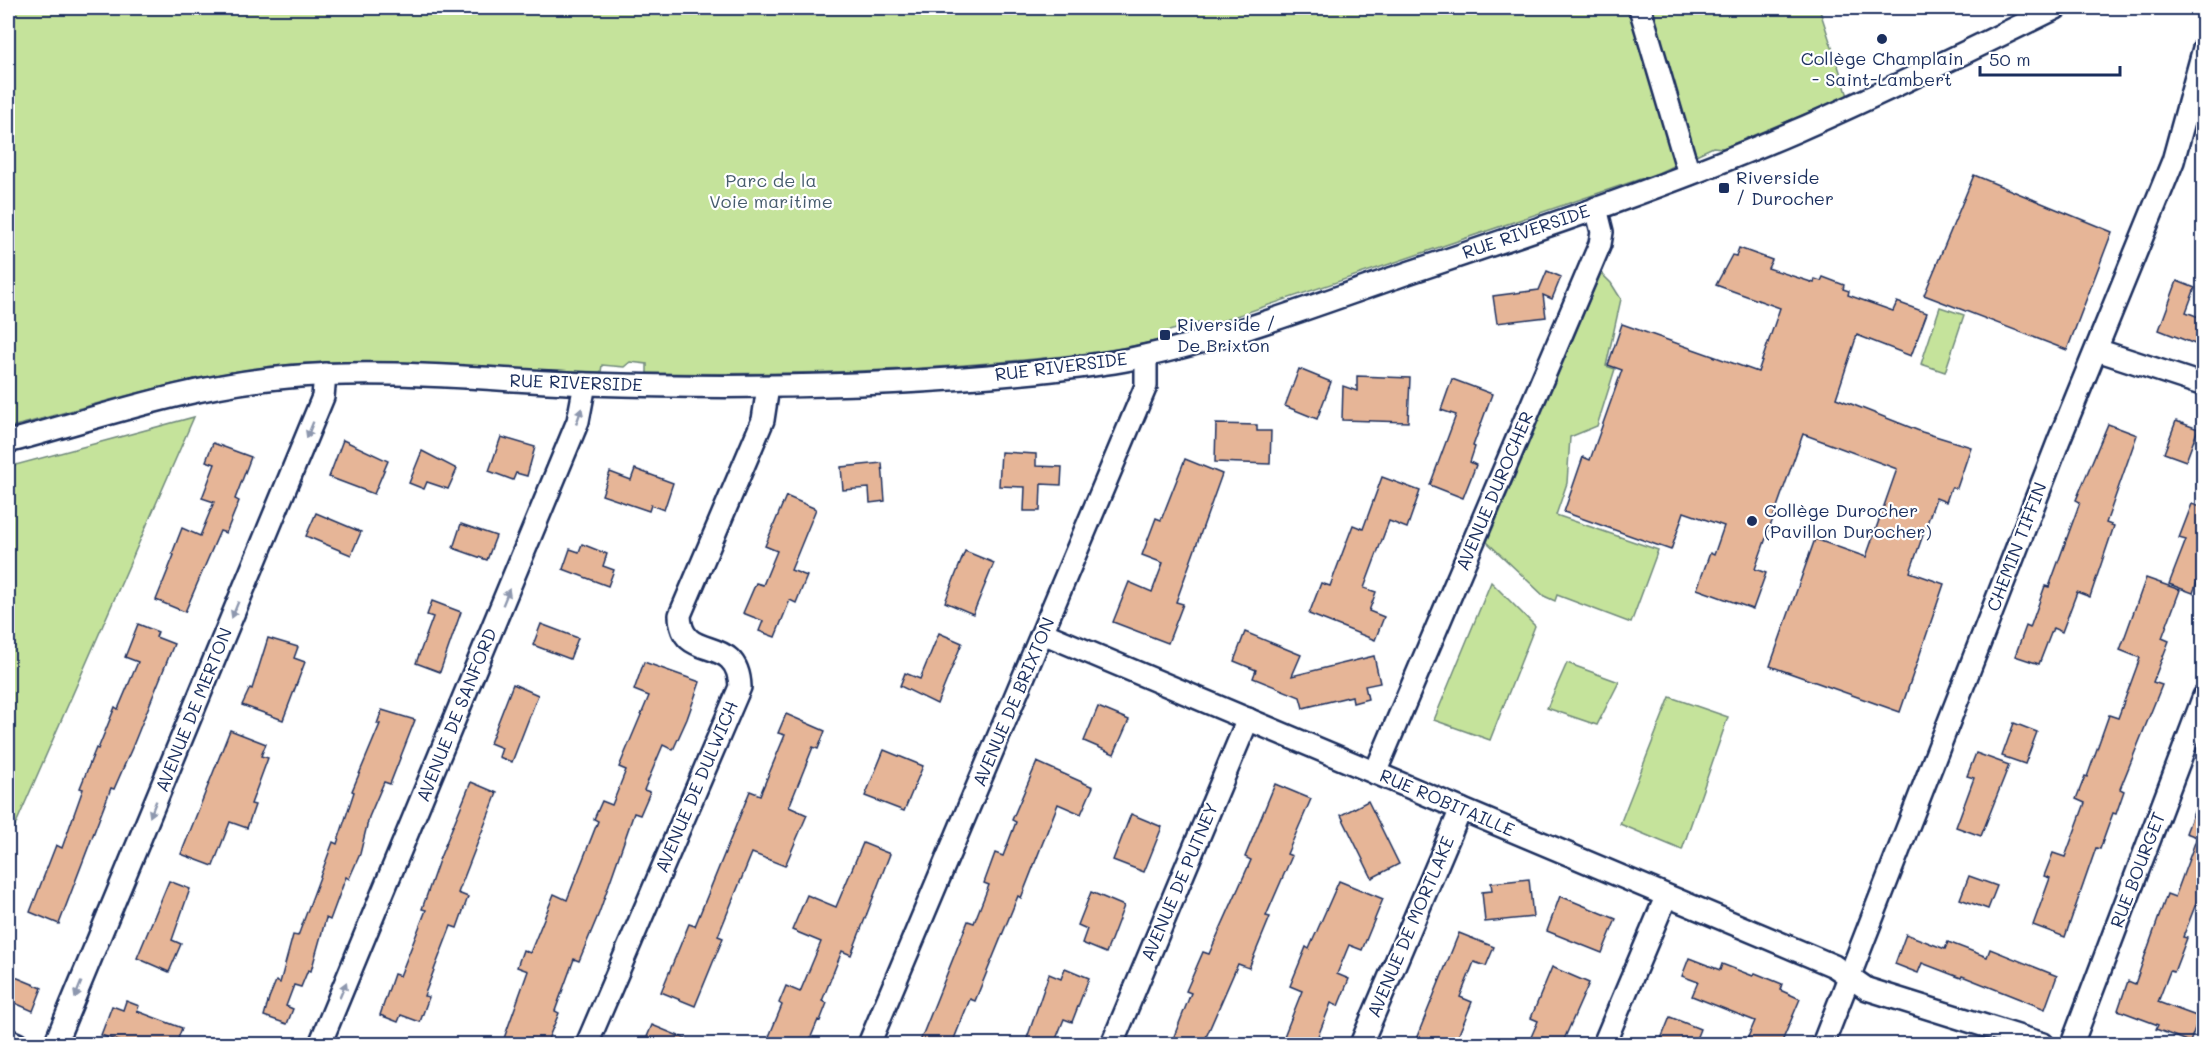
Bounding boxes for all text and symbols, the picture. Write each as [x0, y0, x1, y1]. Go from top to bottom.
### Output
marker: Collège Champlain - Saint-Lambert [1875, 32, 1889, 46]
scale bar [1980, 39, 2120, 77]
place label: Collège Champlain - Saint-Lambert [1801, 46, 1963, 91]
text: 50 m [1989, 47, 2031, 71]
place label: Riverside / Durocher [1736, 165, 1834, 210]
park label: Parc de la Voie maritime [709, 168, 833, 213]
marker: Riverside / Durocher [1717, 181, 1731, 195]
street label: RUE RIVERSIDE [1459, 198, 1593, 264]
place label: Riverside / De Brixton [1177, 312, 1276, 357]
marker: Riverside / De Brixton [1158, 328, 1172, 342]
street label: RUE RIVERSIDE [993, 346, 1128, 386]
street label: RUE RIVERSIDE [509, 368, 643, 396]
one-way arrow [575, 407, 585, 425]
street label: AVENUE DUROCHER [1450, 407, 1538, 574]
one-way arrow [305, 421, 315, 439]
street label: CHEMIN TIFFIN [1980, 479, 2052, 615]
place label: Collège Durocher (Pavillon Durocher) [1764, 498, 1932, 543]
marker: Collège Durocher (Pavillon Durocher) [1745, 514, 1759, 528]
one-way arrow [502, 588, 511, 606]
one-way arrow [230, 601, 240, 619]
street label: AVENUE DE BRIXTON [967, 613, 1060, 790]
street label: AVENUE DE MERTON [149, 624, 237, 795]
street label: AVENUE DE SANFORD [410, 624, 502, 805]
street label: AVENUE DE DULWICH [649, 697, 743, 876]
street label: RUE ROBITAILLE [1376, 763, 1518, 841]
street label: AVENUE DE PUTNEY [1135, 799, 1223, 964]
one-way arrow [148, 801, 158, 819]
street label: RUE BOURGET [2104, 808, 2170, 931]
street label: AVENUE DE MORTLAKE [1361, 832, 1459, 1021]
one-way arrow [73, 981, 83, 999]
one-way arrow [338, 981, 348, 999]

